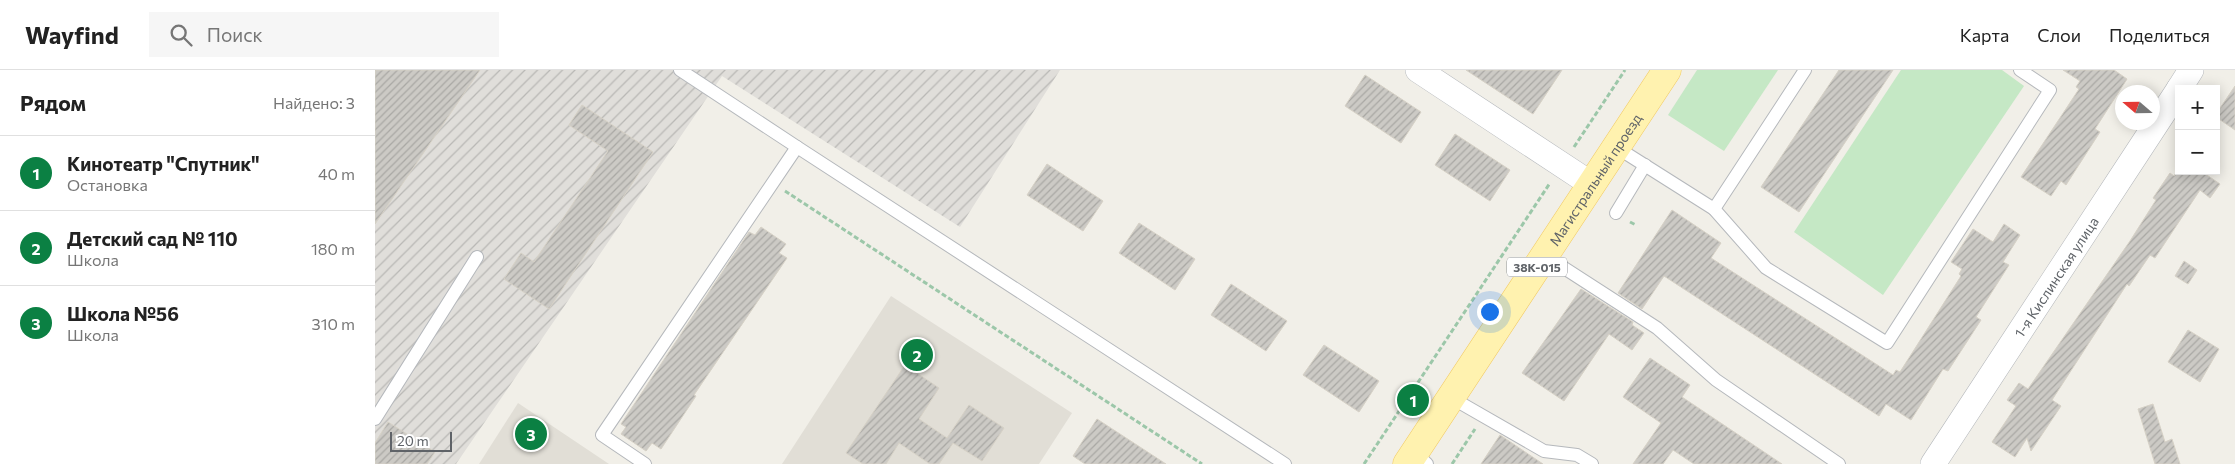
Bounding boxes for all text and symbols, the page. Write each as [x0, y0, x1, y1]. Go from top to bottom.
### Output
search box [149, 12, 499, 57]
text: Wayfind [25, 20, 119, 49]
icon: search [167, 21, 195, 49]
text: Поиск [207, 23, 263, 46]
text: Карта [1960, 24, 2009, 46]
text: Слои [2037, 24, 2081, 46]
text: Поделиться [2109, 24, 2210, 46]
north arrow [2115, 85, 2160, 130]
map controls [2175, 85, 2220, 175]
button: + [2175, 85, 2220, 130]
text: Рядом [20, 90, 86, 115]
text: Найдено: 3 [273, 93, 355, 112]
street label: Магистральный проезд [1545, 110, 1645, 249]
button: − [2175, 130, 2220, 175]
text: Кинотеатр "Спутник" [67, 152, 260, 175]
text: 1 [32, 164, 40, 183]
text: 40 m [318, 164, 355, 183]
text: Остановка [67, 175, 148, 194]
street label: 1-я Кислинская улица [2010, 213, 2102, 340]
text: Детский сад № 110 [67, 227, 238, 250]
text: 2 [31, 239, 41, 258]
text: 180 m [311, 239, 355, 258]
text: Школа [67, 250, 119, 269]
road number: 38К-015 [1507, 258, 1567, 276]
your location [1477, 299, 1503, 325]
text: Школа №56 [67, 302, 179, 325]
text: 3 [31, 314, 41, 333]
text: 310 m [312, 314, 355, 333]
text: Школа [67, 325, 119, 344]
pin: 2 [901, 336, 933, 374]
pin: 1 [1397, 381, 1429, 419]
pin: 3 [515, 415, 547, 453]
scale bar [390, 429, 453, 452]
text: 20 m [397, 432, 429, 449]

